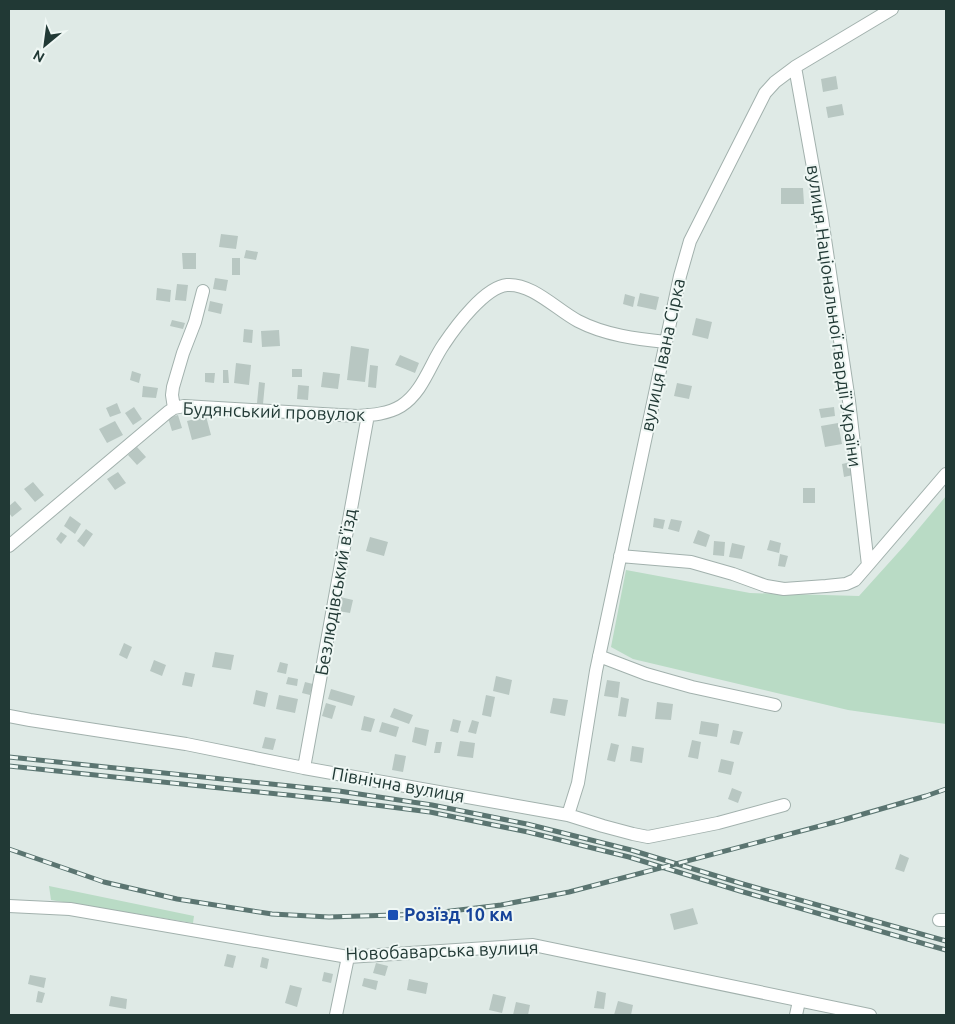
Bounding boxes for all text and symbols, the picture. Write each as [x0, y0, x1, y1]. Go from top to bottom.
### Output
north arrow [20, 20, 70, 70]
text: N [30, 47, 47, 66]
street label: вулиця Національної гвардії України [804, 163, 866, 468]
street label: вулиця Івана Сірка [636, 276, 688, 433]
street label: Будянський провулок [182, 398, 366, 424]
street label: Безлюдівський в'їзд [310, 506, 360, 677]
street label: Північна вулиця [330, 762, 466, 806]
place label: Розїзд 10 км [404, 904, 513, 924]
marker: Розїзд 10 км [386, 908, 400, 922]
street label: Новобаварська вулиця [345, 937, 539, 963]

